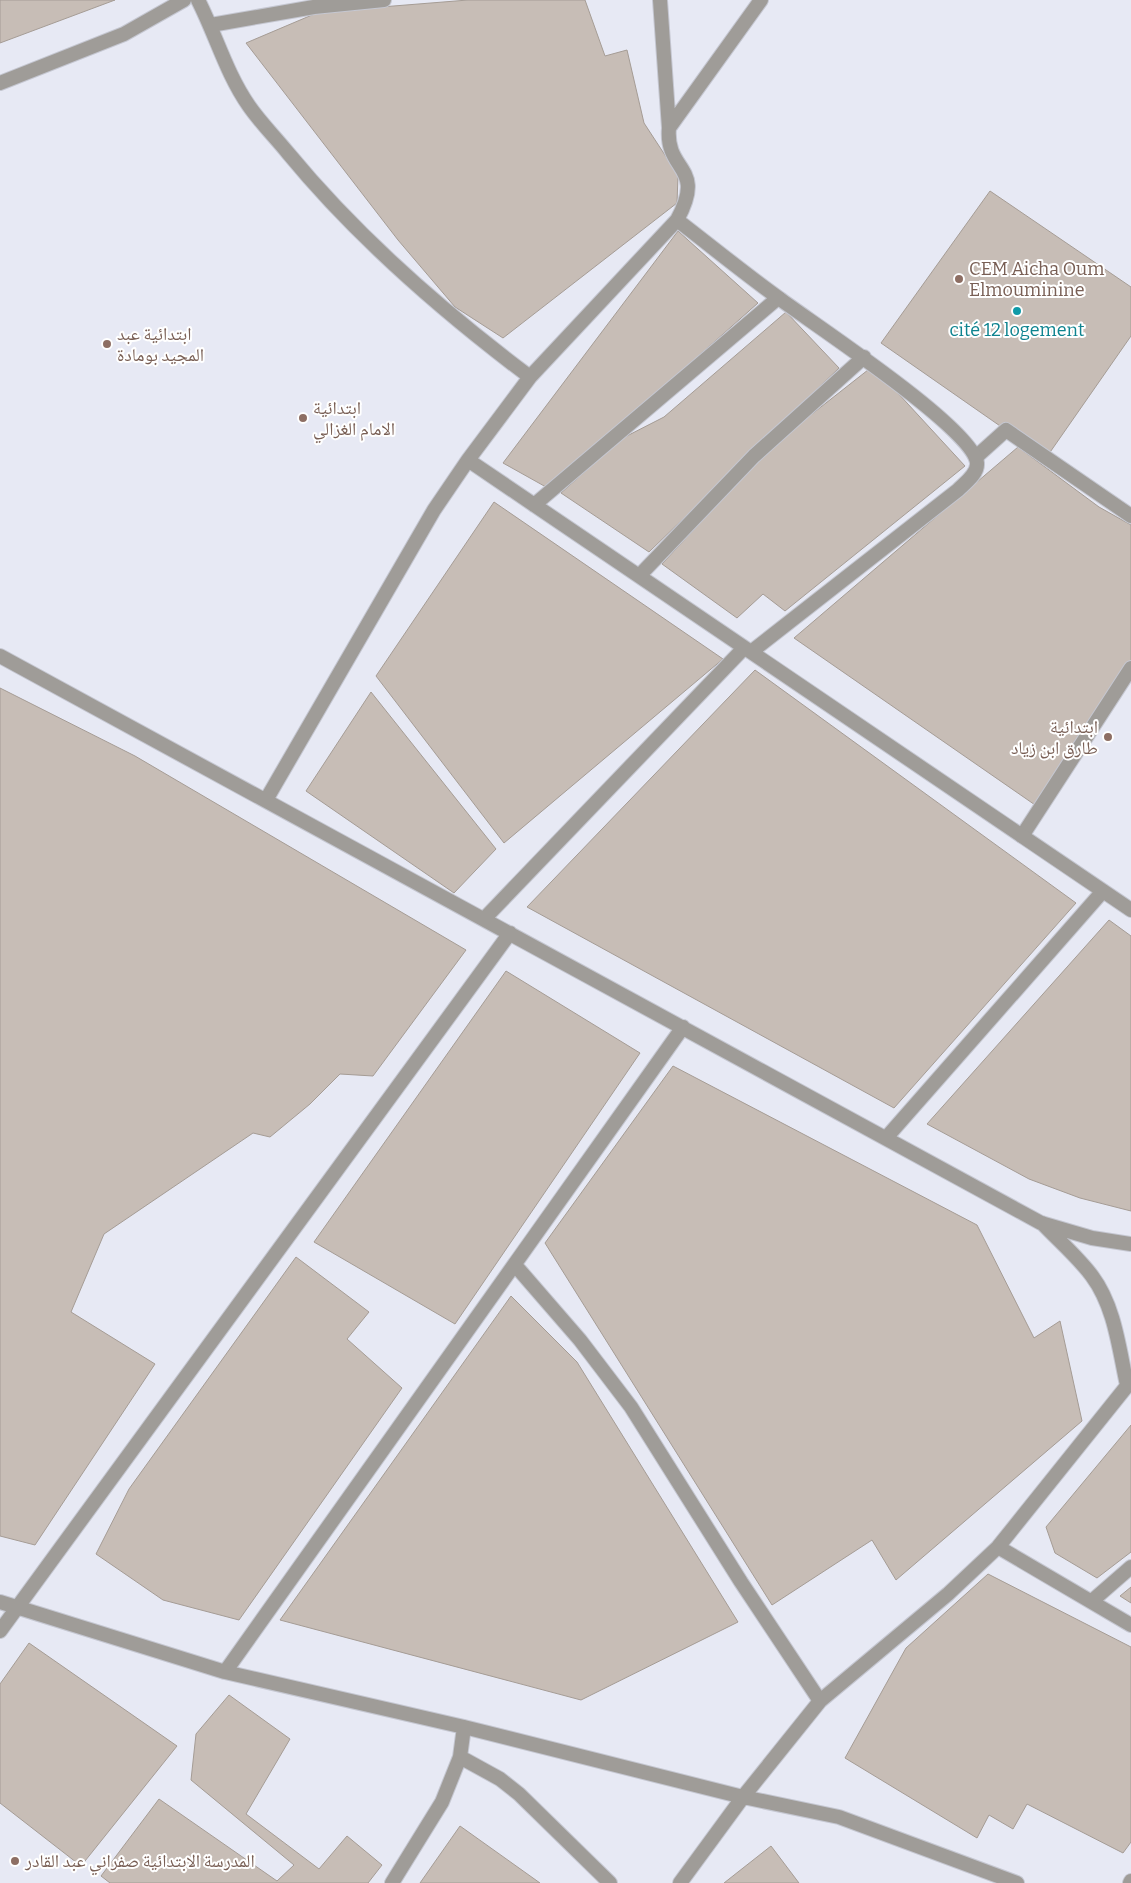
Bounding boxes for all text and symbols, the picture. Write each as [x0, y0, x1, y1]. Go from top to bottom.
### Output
place label: CEM Aicha Oum Elmouminine [969, 258, 1104, 301]
marker: CEM Aicha Oum Elmouminine [953, 273, 965, 285]
marker: cité 12 logement [1011, 305, 1023, 317]
place label: cité 12 logement [950, 319, 1085, 341]
place label: ابتدائية عبد المجيد بومادة [117, 323, 204, 366]
marker: ابتدائية عبد المجيد بومادة [101, 338, 113, 350]
place label: ابتدائية الامام الغزالي [313, 397, 395, 444]
marker: ابتدائية الامام الغزالي [297, 412, 309, 424]
place label: ابتدائية طارق ابن زياد [1011, 716, 1098, 759]
marker: ابتدائية طارق ابن زياد [1102, 731, 1114, 743]
place label: المدرسة الابتدائية صفراني عبد القادر [24, 1850, 255, 1876]
marker: المدرسة الابتدائية صفراني عبد القادر [9, 1855, 21, 1867]

